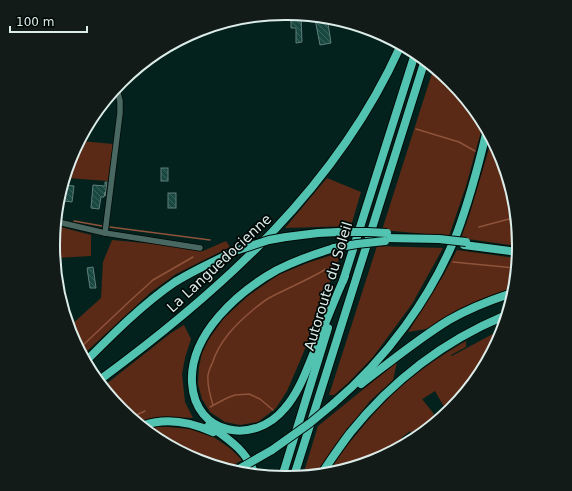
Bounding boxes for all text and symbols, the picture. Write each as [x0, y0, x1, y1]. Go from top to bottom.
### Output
scale bar [10, 8, 87, 34]
text: 100 m [16, 15, 54, 29]
street label: La Languedocienne [164, 211, 274, 315]
street label: Autoroute du Soleil [301, 220, 355, 352]

